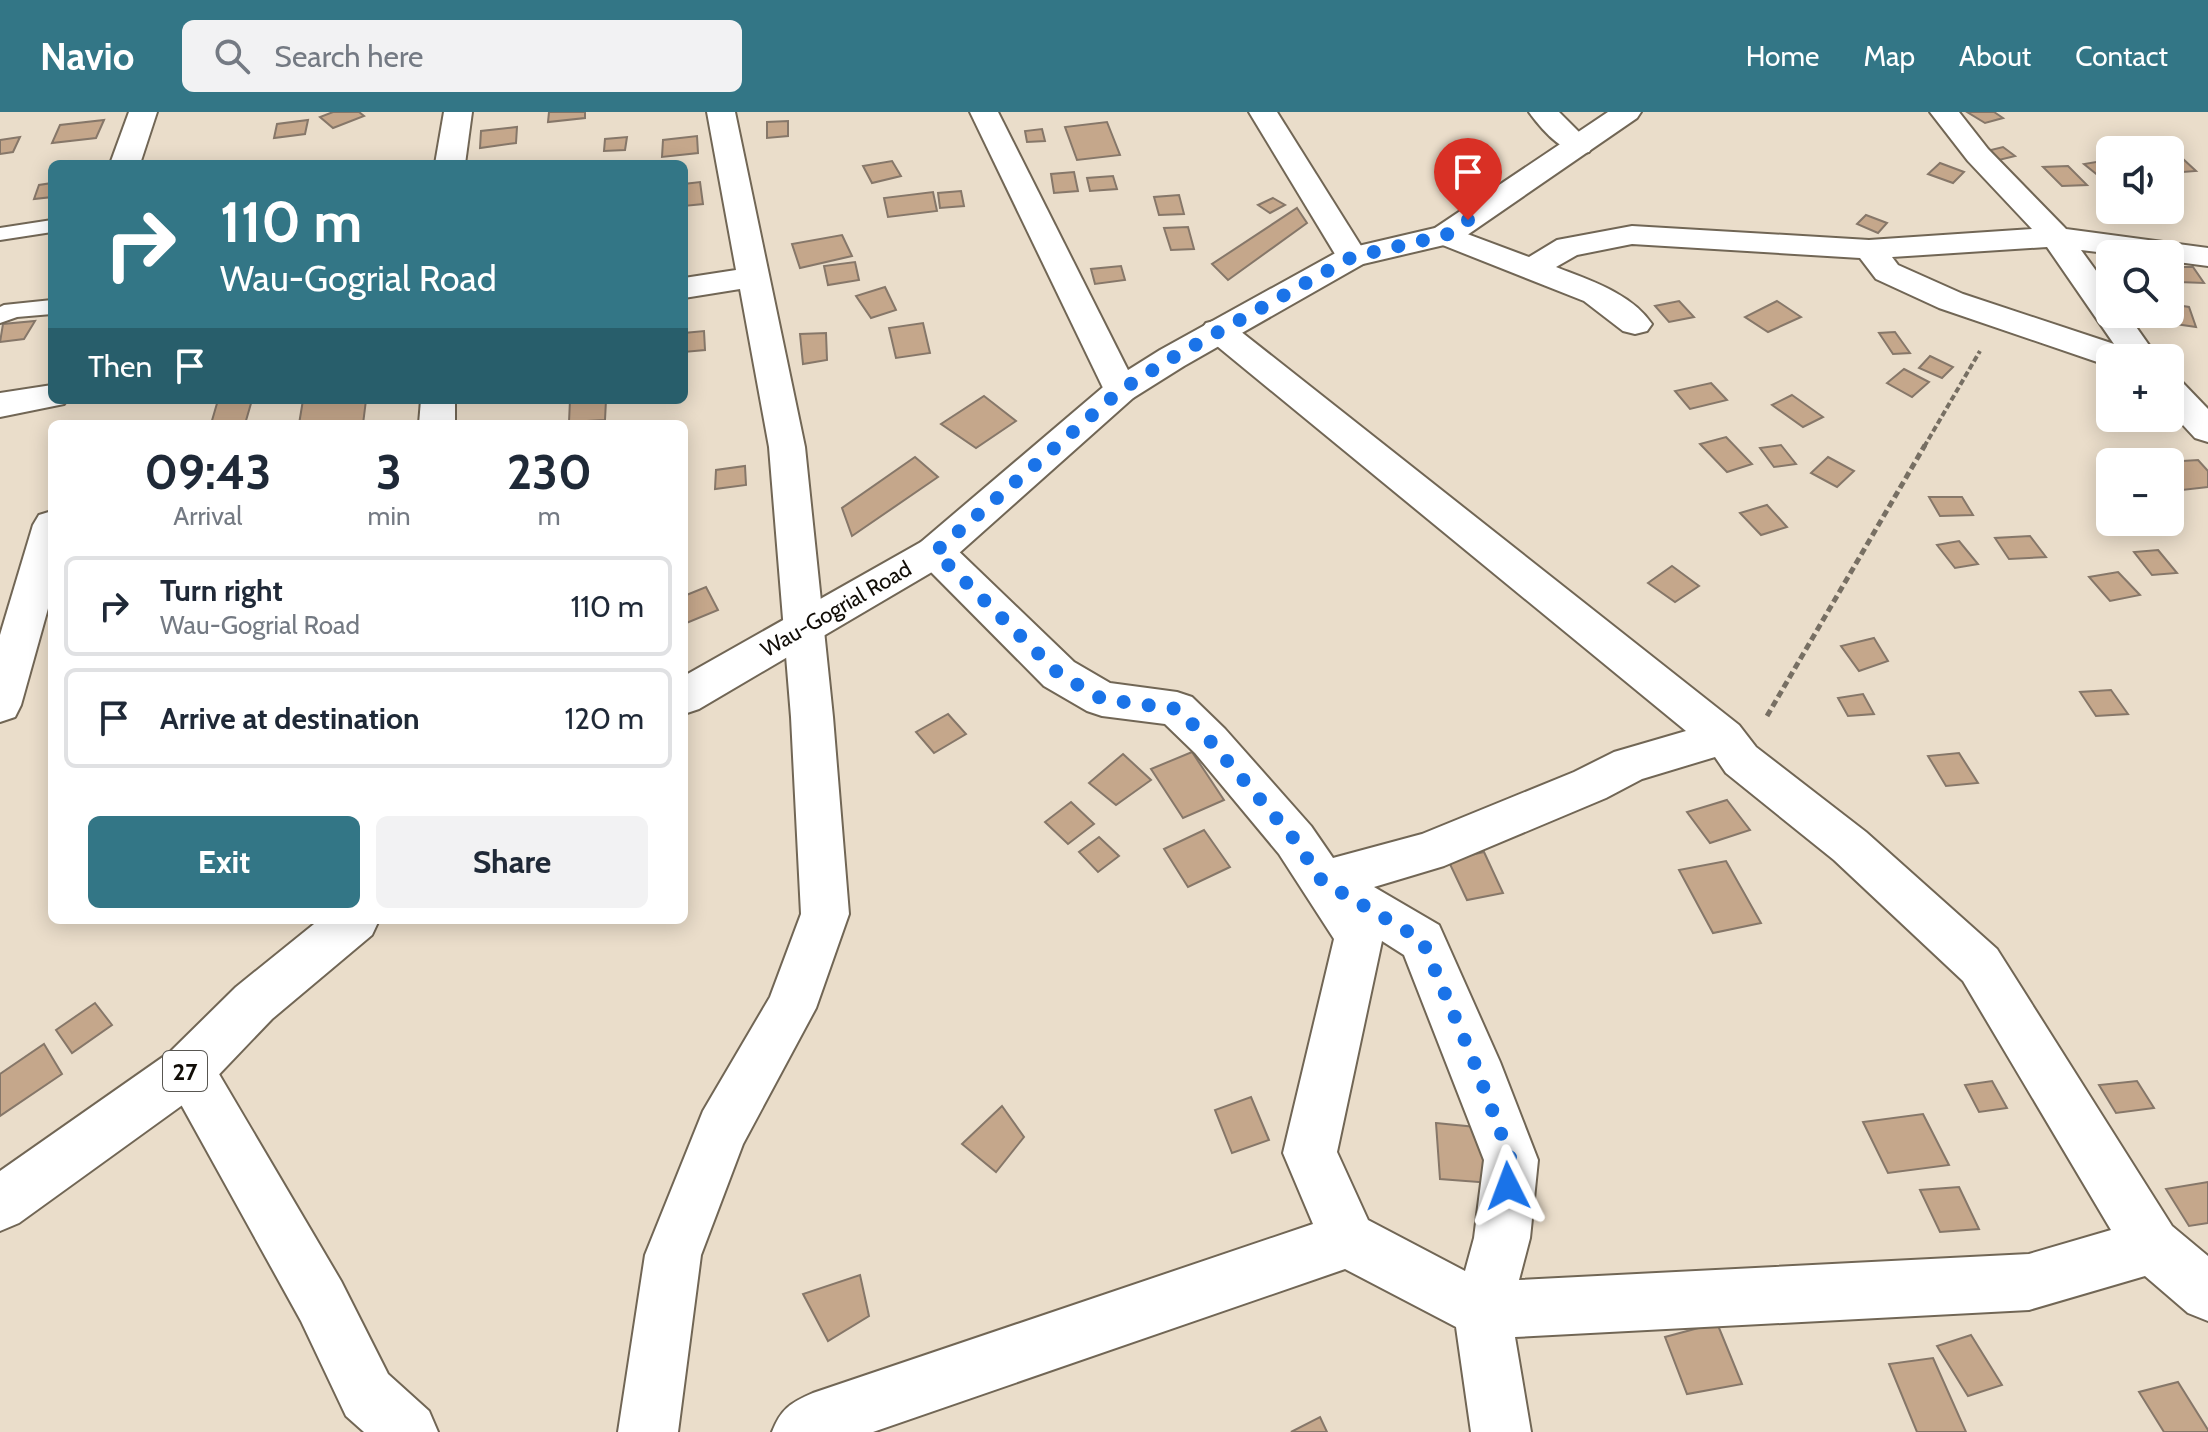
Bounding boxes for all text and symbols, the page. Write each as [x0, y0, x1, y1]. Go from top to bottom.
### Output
search box [182, 20, 742, 92]
text: Navio [40, 33, 134, 80]
icon: search [210, 34, 254, 78]
text: Search here [274, 38, 423, 75]
text: Home [1746, 39, 1819, 73]
text: Map [1863, 39, 1915, 73]
text: About [1959, 39, 2031, 73]
text: Contact [2075, 39, 2168, 73]
map controls [2096, 136, 2184, 536]
button: sound [2096, 136, 2184, 224]
pin [1434, 138, 1502, 220]
icon: arrive [1446, 150, 1490, 194]
text: 110 m [220, 188, 362, 256]
icon: right [88, 192, 192, 296]
button: search [2096, 240, 2184, 328]
text: Wau-Gogrial Road [220, 256, 497, 300]
icon: arrive [168, 344, 212, 388]
button: + [2096, 344, 2184, 432]
text: Then [88, 348, 152, 385]
text: 09:43 [144, 443, 271, 501]
text: 3 [376, 443, 402, 501]
text: 230 [507, 443, 592, 501]
button: − [2096, 448, 2184, 536]
text: Arrival [173, 500, 242, 532]
text: min [368, 500, 410, 532]
text: m [538, 500, 561, 532]
street label: Wau-Gogrial Road [756, 555, 916, 663]
text: Turn right [160, 572, 283, 609]
icon: right [92, 584, 136, 628]
text: 110 m [570, 588, 644, 625]
text: Wau-Gogrial Road [160, 609, 360, 641]
icon: arrive [92, 696, 136, 740]
text: Arrive at destination [160, 700, 420, 737]
text: 120 m [564, 700, 644, 737]
button: Exit [88, 816, 360, 908]
button: Share [376, 816, 648, 908]
road number: 27 [163, 1051, 207, 1091]
position arrow [1466, 1144, 1550, 1228]

